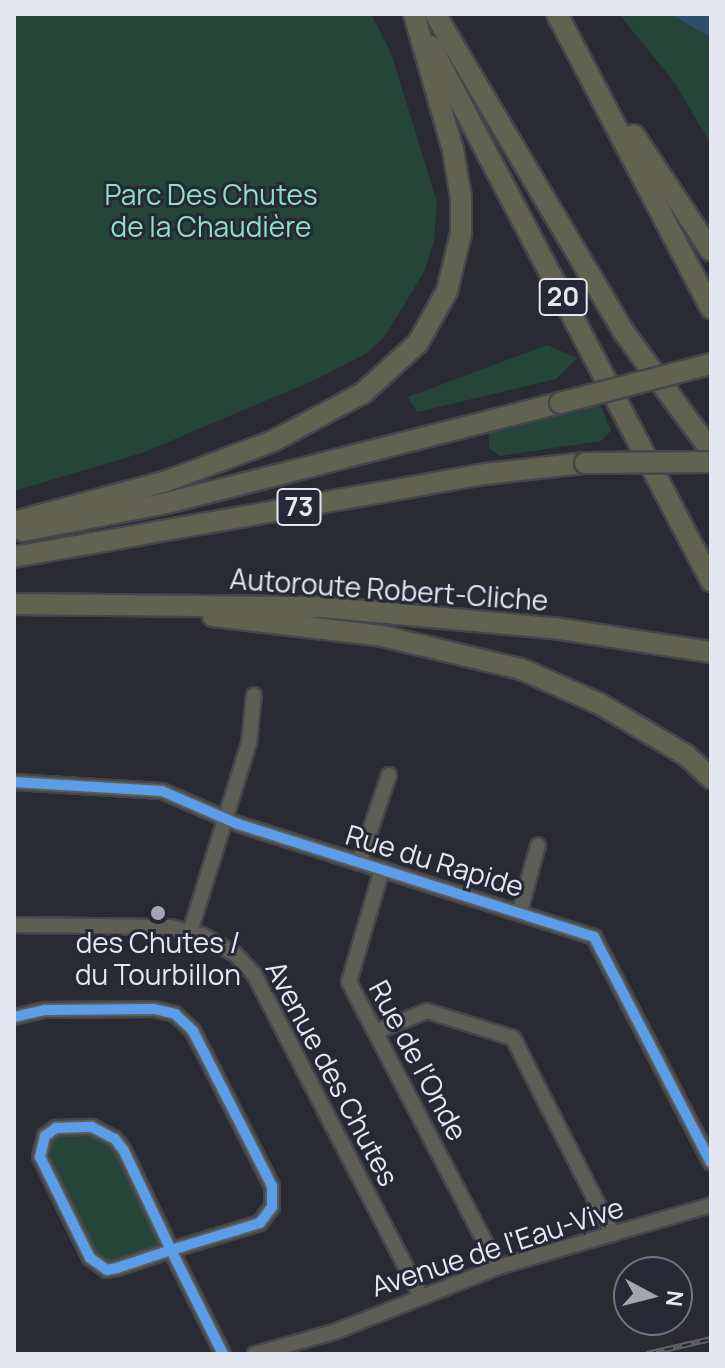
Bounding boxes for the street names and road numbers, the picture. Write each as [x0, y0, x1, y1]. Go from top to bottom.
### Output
road number: 20 [537, 275, 589, 319]
road number: 73 [275, 485, 323, 529]
street label: Autoroute Robert-Cliche [229, 561, 549, 617]
street label: Rue du Rapide [342, 817, 528, 903]
street label: Avenue des Chutes [260, 955, 406, 1191]
street label: Rue de l'Onde [363, 974, 475, 1146]
street label: Avenue de l'Eau-Vive [367, 1189, 627, 1303]

